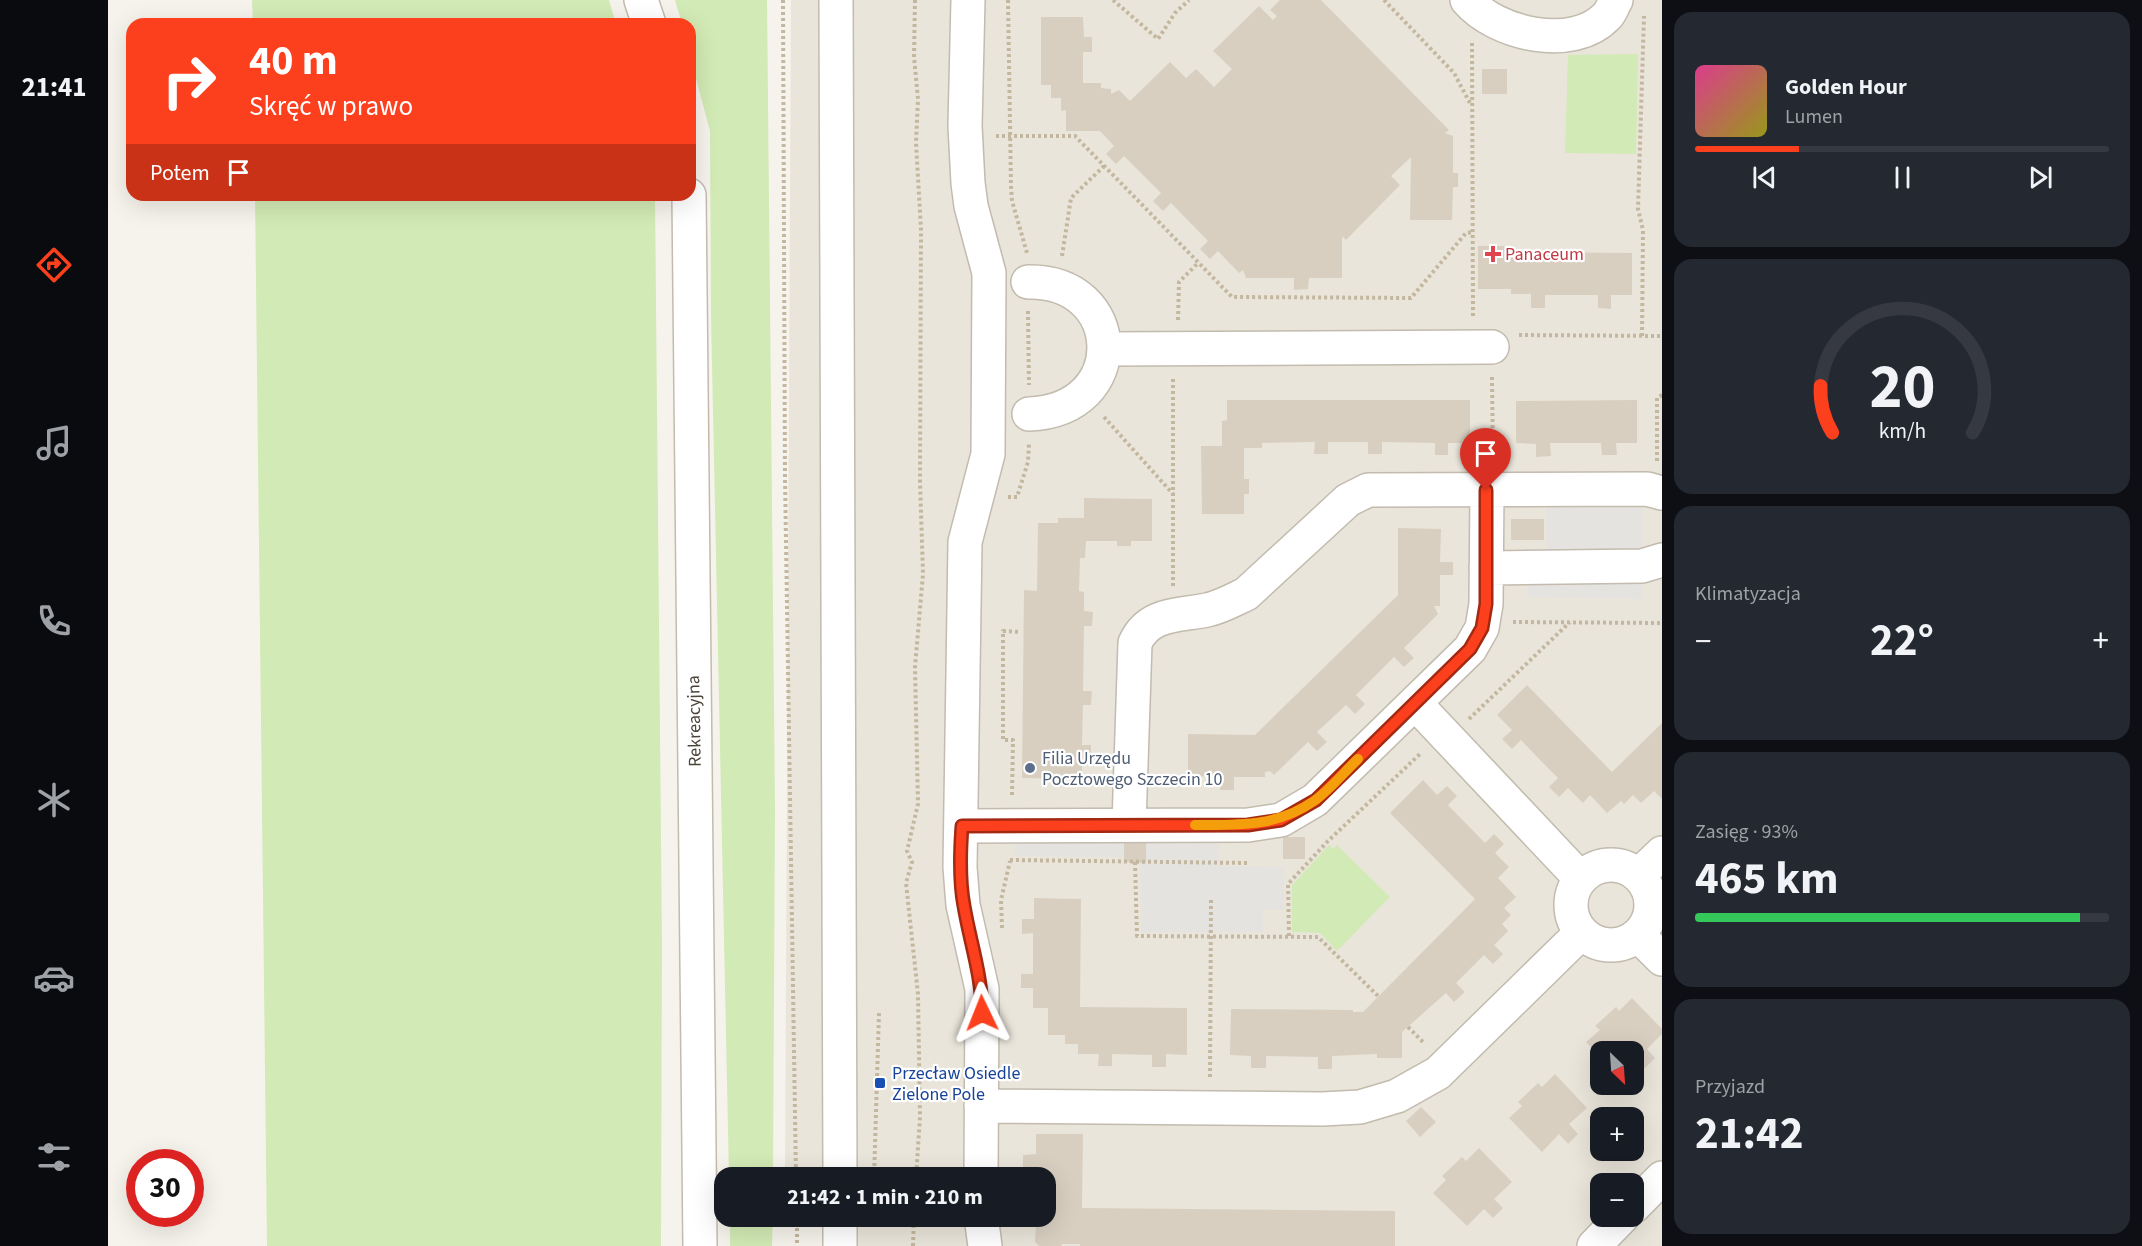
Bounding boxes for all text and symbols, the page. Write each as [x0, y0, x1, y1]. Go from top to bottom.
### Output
text: 40 m [249, 31, 338, 91]
icon: right [150, 42, 228, 120]
text: 21:41 [21, 68, 87, 107]
text: Golden Hour [1785, 71, 1907, 103]
text: Skręć w prawo [249, 87, 413, 126]
text: Lumen [1785, 103, 1843, 131]
icon: arrive [222, 156, 255, 189]
text: Potem [150, 157, 210, 189]
icon: previous [1748, 161, 1781, 194]
icon: pause [1886, 161, 1919, 194]
icon: next [2024, 161, 2057, 194]
place label: Panaceum [1505, 242, 1584, 267]
icon: directions [33, 244, 75, 286]
marker: Panaceum [1486, 247, 1500, 261]
text: 20 [1869, 343, 1935, 432]
text: km/h [1878, 417, 1926, 448]
icon: music [33, 422, 75, 464]
pin [1460, 428, 1511, 490]
icon: arrive [1469, 437, 1502, 470]
text: Klimatyzacja [1695, 580, 1801, 608]
icon: phone [33, 600, 75, 642]
text: 22° [1870, 609, 1934, 673]
text: − [1695, 618, 1711, 665]
text: + [2093, 618, 2109, 665]
street label: Rekreacyjna [681, 675, 708, 767]
place label: Filia Urzędu Pocztowego Szczecin 10 [1042, 746, 1222, 792]
marker: Filia Urzędu Pocztowego Szczecin 10 [1023, 761, 1037, 775]
icon: climate [33, 779, 75, 821]
text: Zasięg · 93% [1695, 818, 1798, 846]
text: 465 km [1695, 847, 1839, 911]
icon: car [33, 957, 75, 999]
position arrow [950, 981, 1014, 1045]
north arrow [1590, 1041, 1644, 1095]
map controls [1590, 1041, 1644, 1227]
place label: Przecław Osiedle Zielone Pole [892, 1061, 1020, 1107]
text: Przyjazd [1695, 1073, 1765, 1101]
marker: Przecław Osiedle Zielone Pole [873, 1076, 887, 1090]
text: 21:42 [1695, 1102, 1804, 1166]
button: + [1590, 1107, 1644, 1161]
icon: filters [33, 1136, 75, 1178]
speed limit sign: 30 [126, 1149, 204, 1227]
button: − [1590, 1173, 1644, 1227]
text: 21:42 · 1 min · 210 m [787, 1181, 983, 1213]

